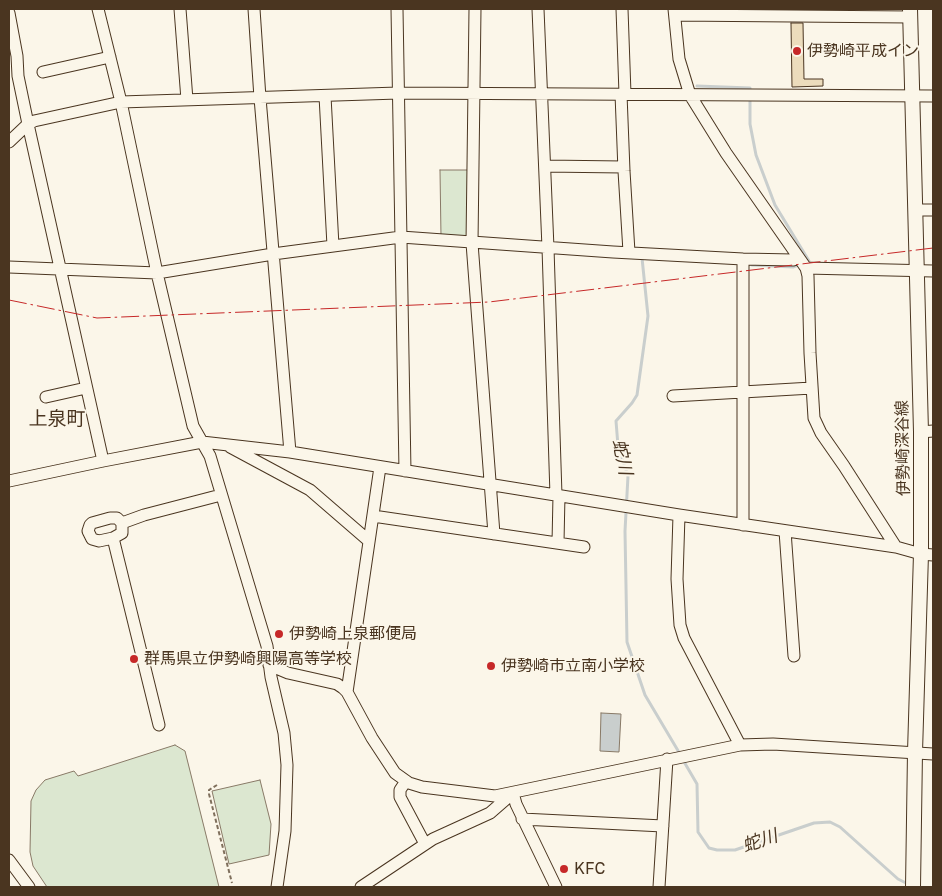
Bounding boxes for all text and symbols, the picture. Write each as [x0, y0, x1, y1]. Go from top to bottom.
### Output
place label: 伊勢崎平成イン [807, 41, 919, 61]
marker: 伊勢崎平成イン [791, 45, 803, 57]
street label: 伊勢崎深谷線 [893, 400, 913, 496]
district label: 上泉町 [29, 408, 85, 430]
water label: 蛇川 [608, 437, 636, 477]
place label: 伊勢崎上泉郵便局 [289, 624, 417, 644]
marker: 伊勢崎上泉郵便局 [273, 628, 285, 640]
place label: 群馬県立伊勢崎興陽高等学校 [144, 649, 352, 669]
marker: 群馬県立伊勢崎興陽高等学校 [128, 653, 140, 665]
place label: 伊勢崎市立南小学校 [501, 656, 645, 676]
marker: 伊勢崎市立南小学校 [485, 660, 497, 672]
water label: 蛇川 [739, 825, 781, 857]
place label: KFC [574, 859, 605, 879]
marker: KFC [558, 863, 570, 875]

